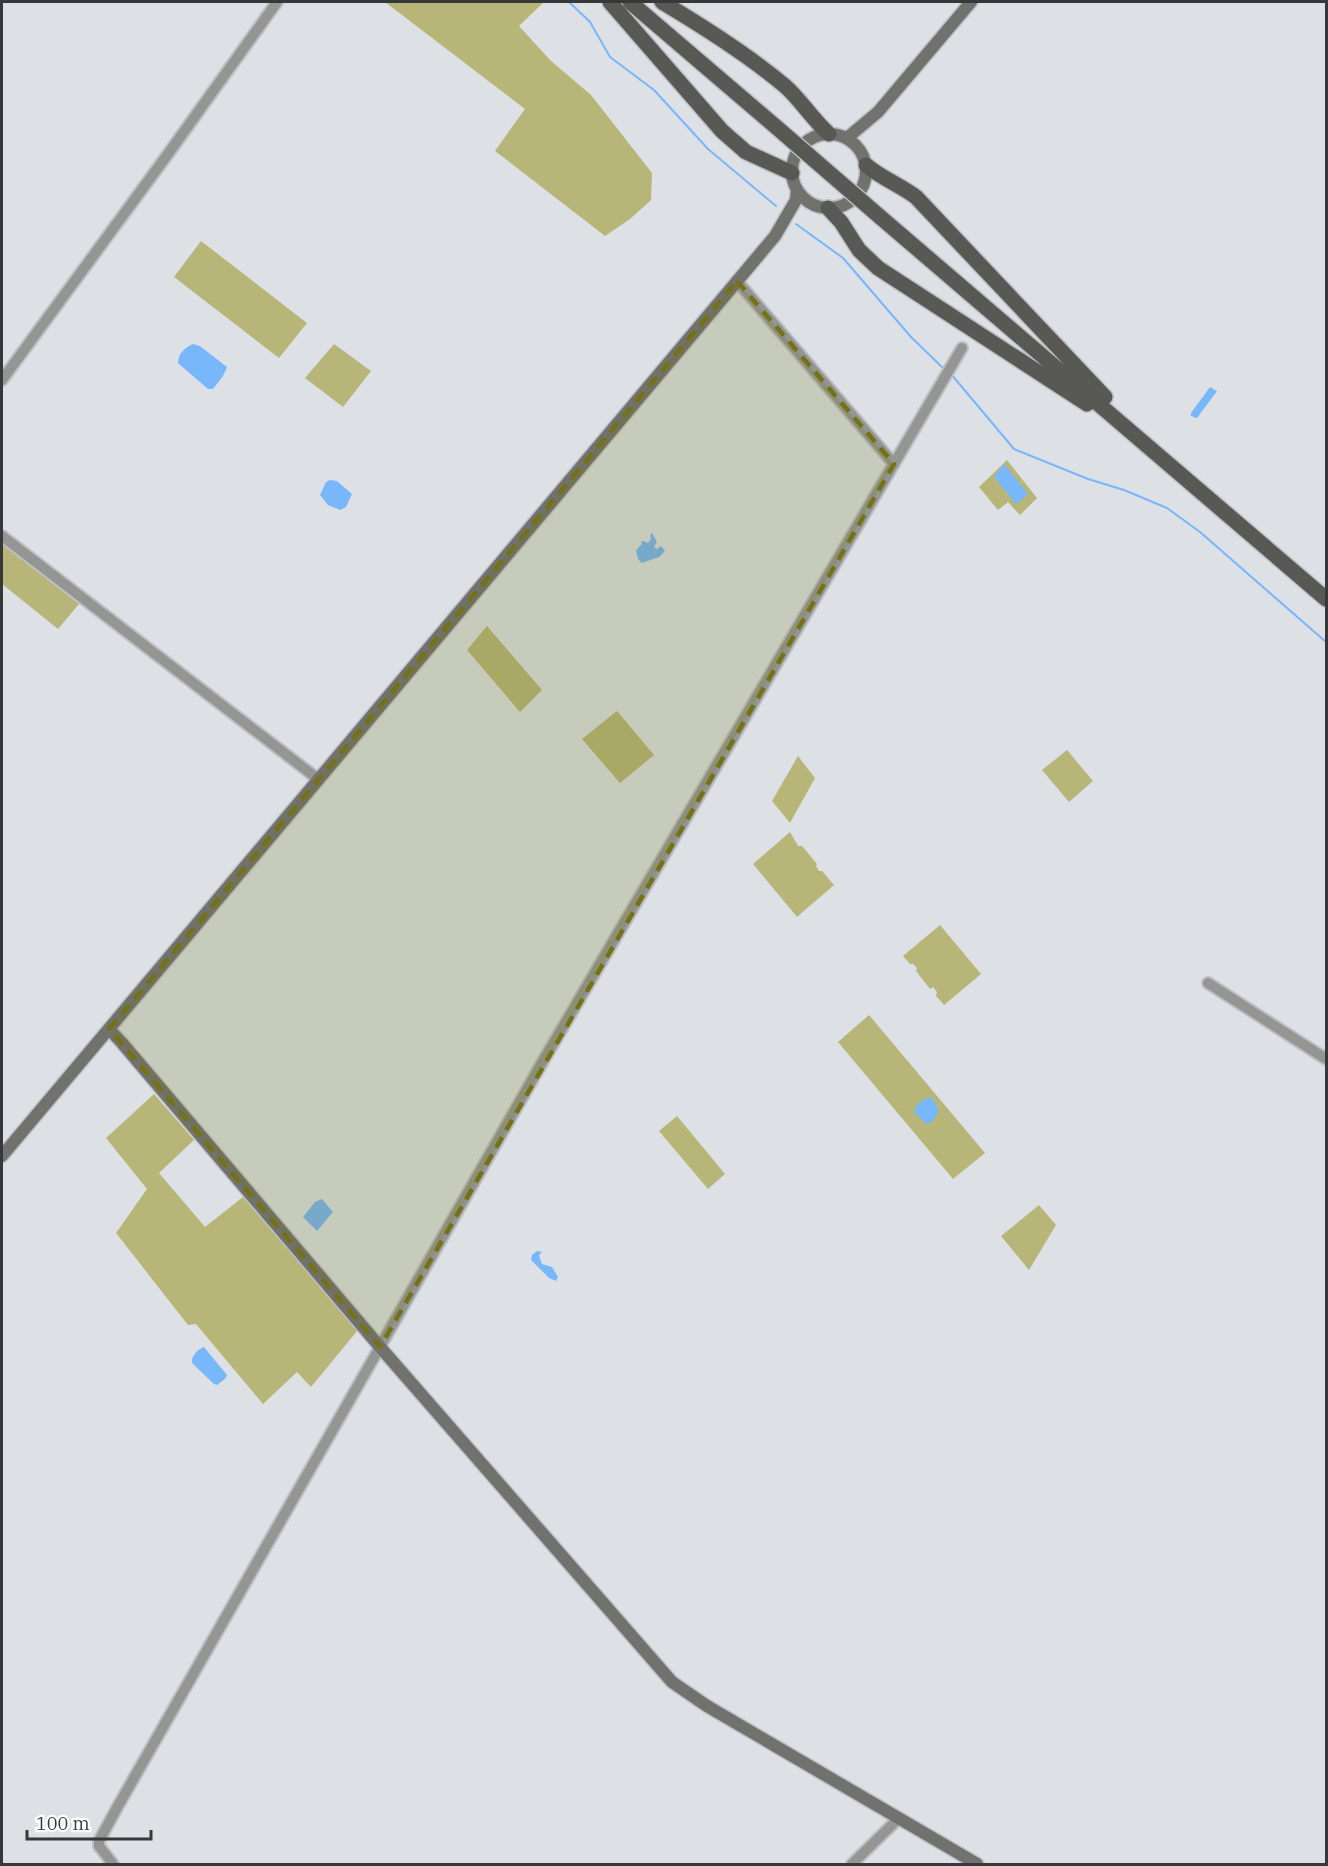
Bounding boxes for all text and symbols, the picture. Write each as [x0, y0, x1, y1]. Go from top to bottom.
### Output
scale bar [27, 1803, 152, 1841]
text: 100 m [36, 1812, 90, 1835]

